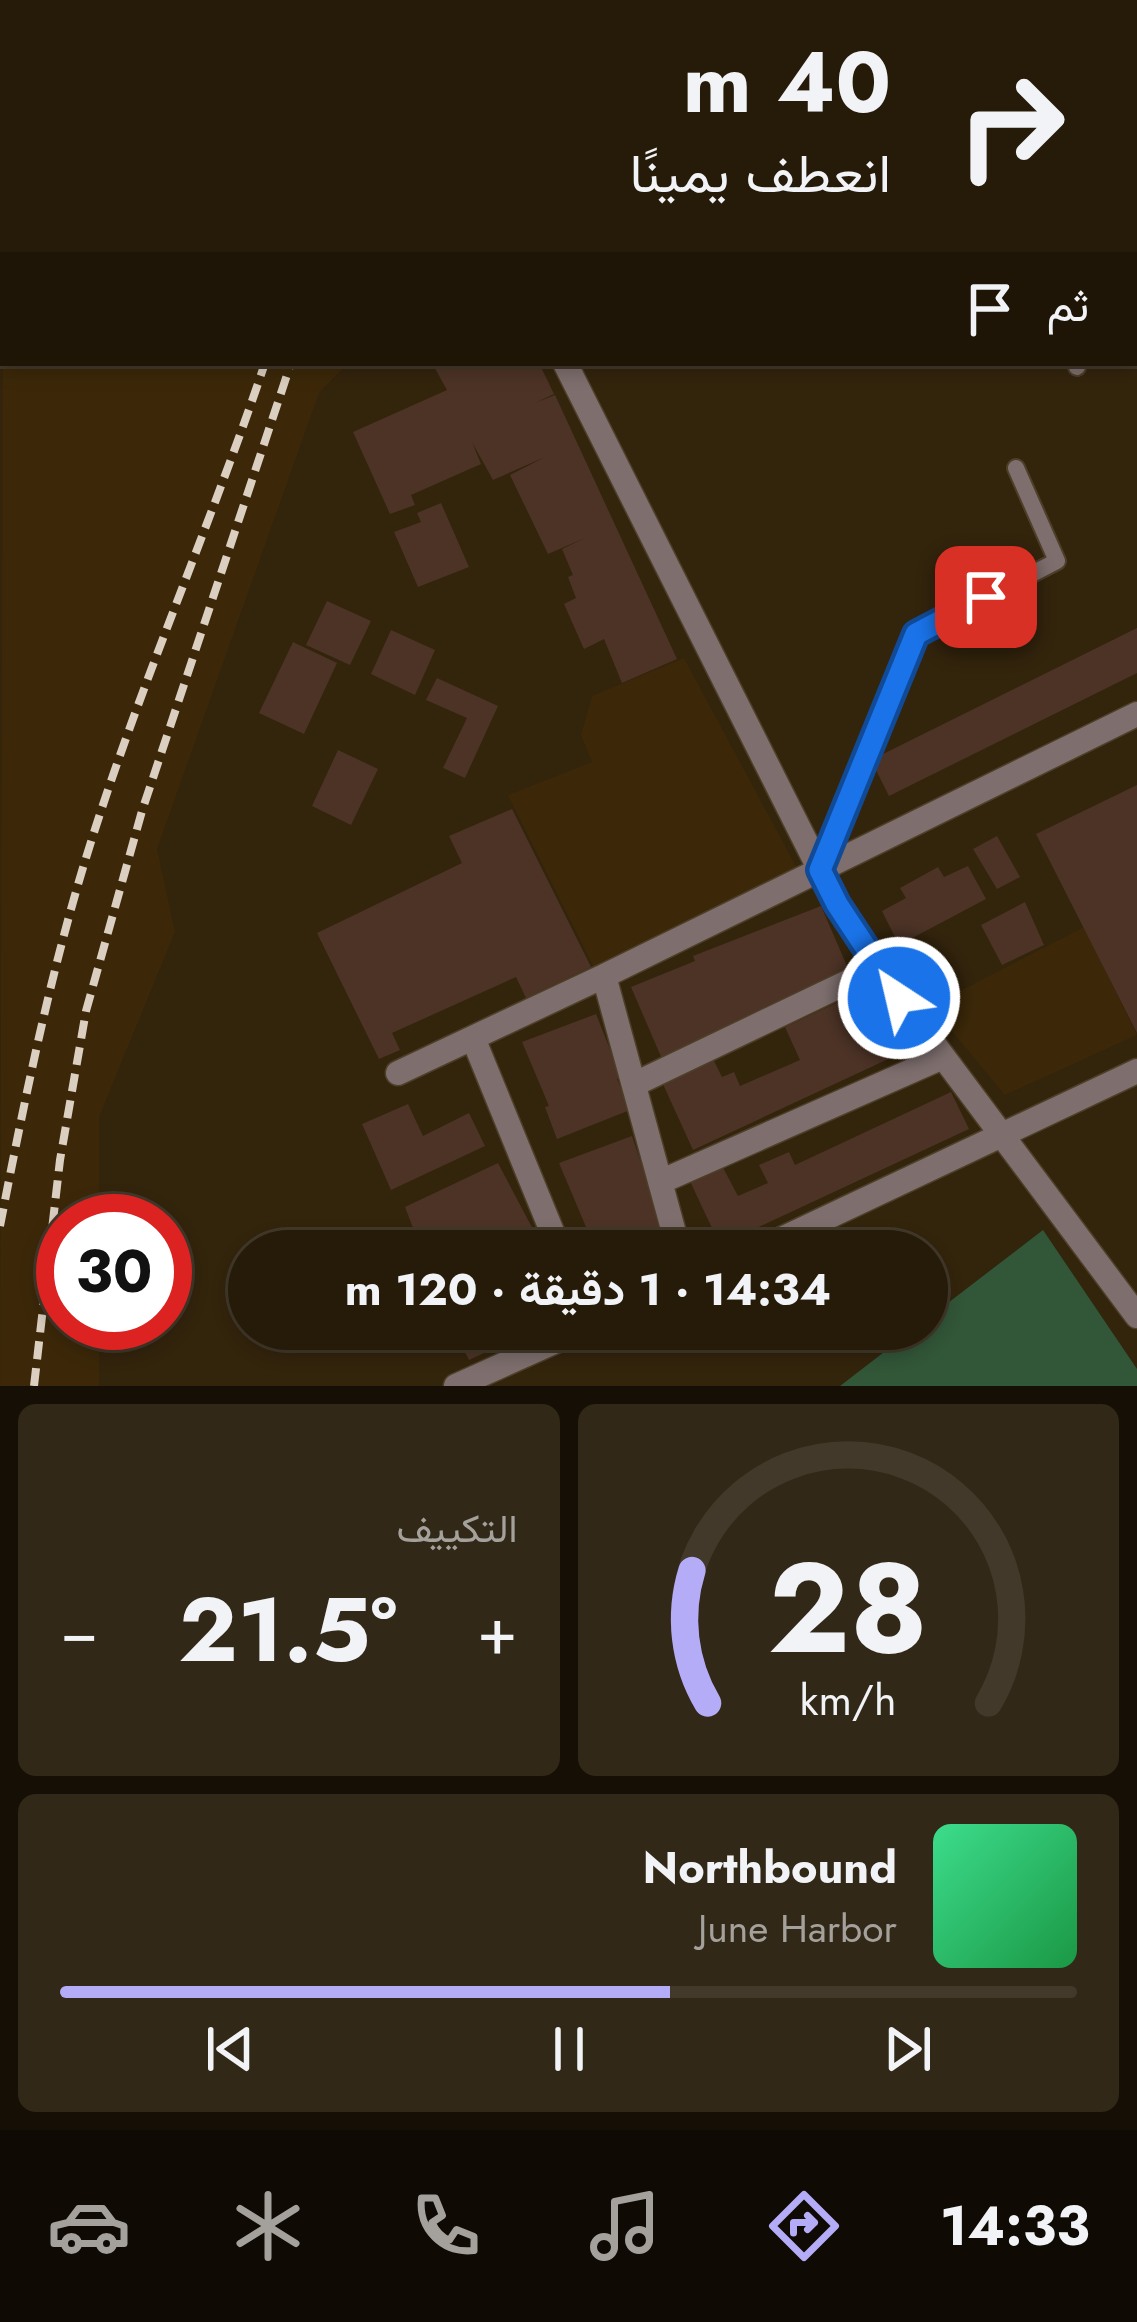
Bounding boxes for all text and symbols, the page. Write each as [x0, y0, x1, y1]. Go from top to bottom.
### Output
text: 40 m [683, 22, 891, 144]
icon: right [933, 48, 1089, 204]
text: انعطف يمينًا [630, 134, 891, 212]
text: ثم [1047, 273, 1089, 338]
icon: arrive [957, 276, 1023, 342]
pin [935, 546, 1037, 648]
icon: arrive [953, 564, 1019, 630]
position arrow [836, 935, 962, 1061]
speed limit sign: 30 [36, 1194, 192, 1350]
text: 14:34 · 1 دقيقة · 120 m [345, 1257, 831, 1322]
text: التكييف [397, 1500, 518, 1557]
text: 28 [768, 1518, 928, 1699]
text: 21.5° [179, 1565, 397, 1695]
text: − [60, 1583, 99, 1679]
text: + [477, 1583, 517, 1679]
text: km/h [800, 1669, 897, 1731]
text: Northbound [642, 1835, 897, 1900]
text: June Harbor [698, 1900, 897, 1957]
icon: previous [197, 2016, 263, 2082]
icon: pause [536, 2016, 602, 2082]
icon: next [875, 2016, 941, 2082]
icon: car [47, 2184, 131, 2268]
icon: climate [226, 2184, 310, 2268]
icon: phone [404, 2184, 488, 2268]
icon: music [583, 2184, 667, 2268]
icon: directions [762, 2184, 846, 2268]
text: 14:33 [940, 2187, 1090, 2265]

